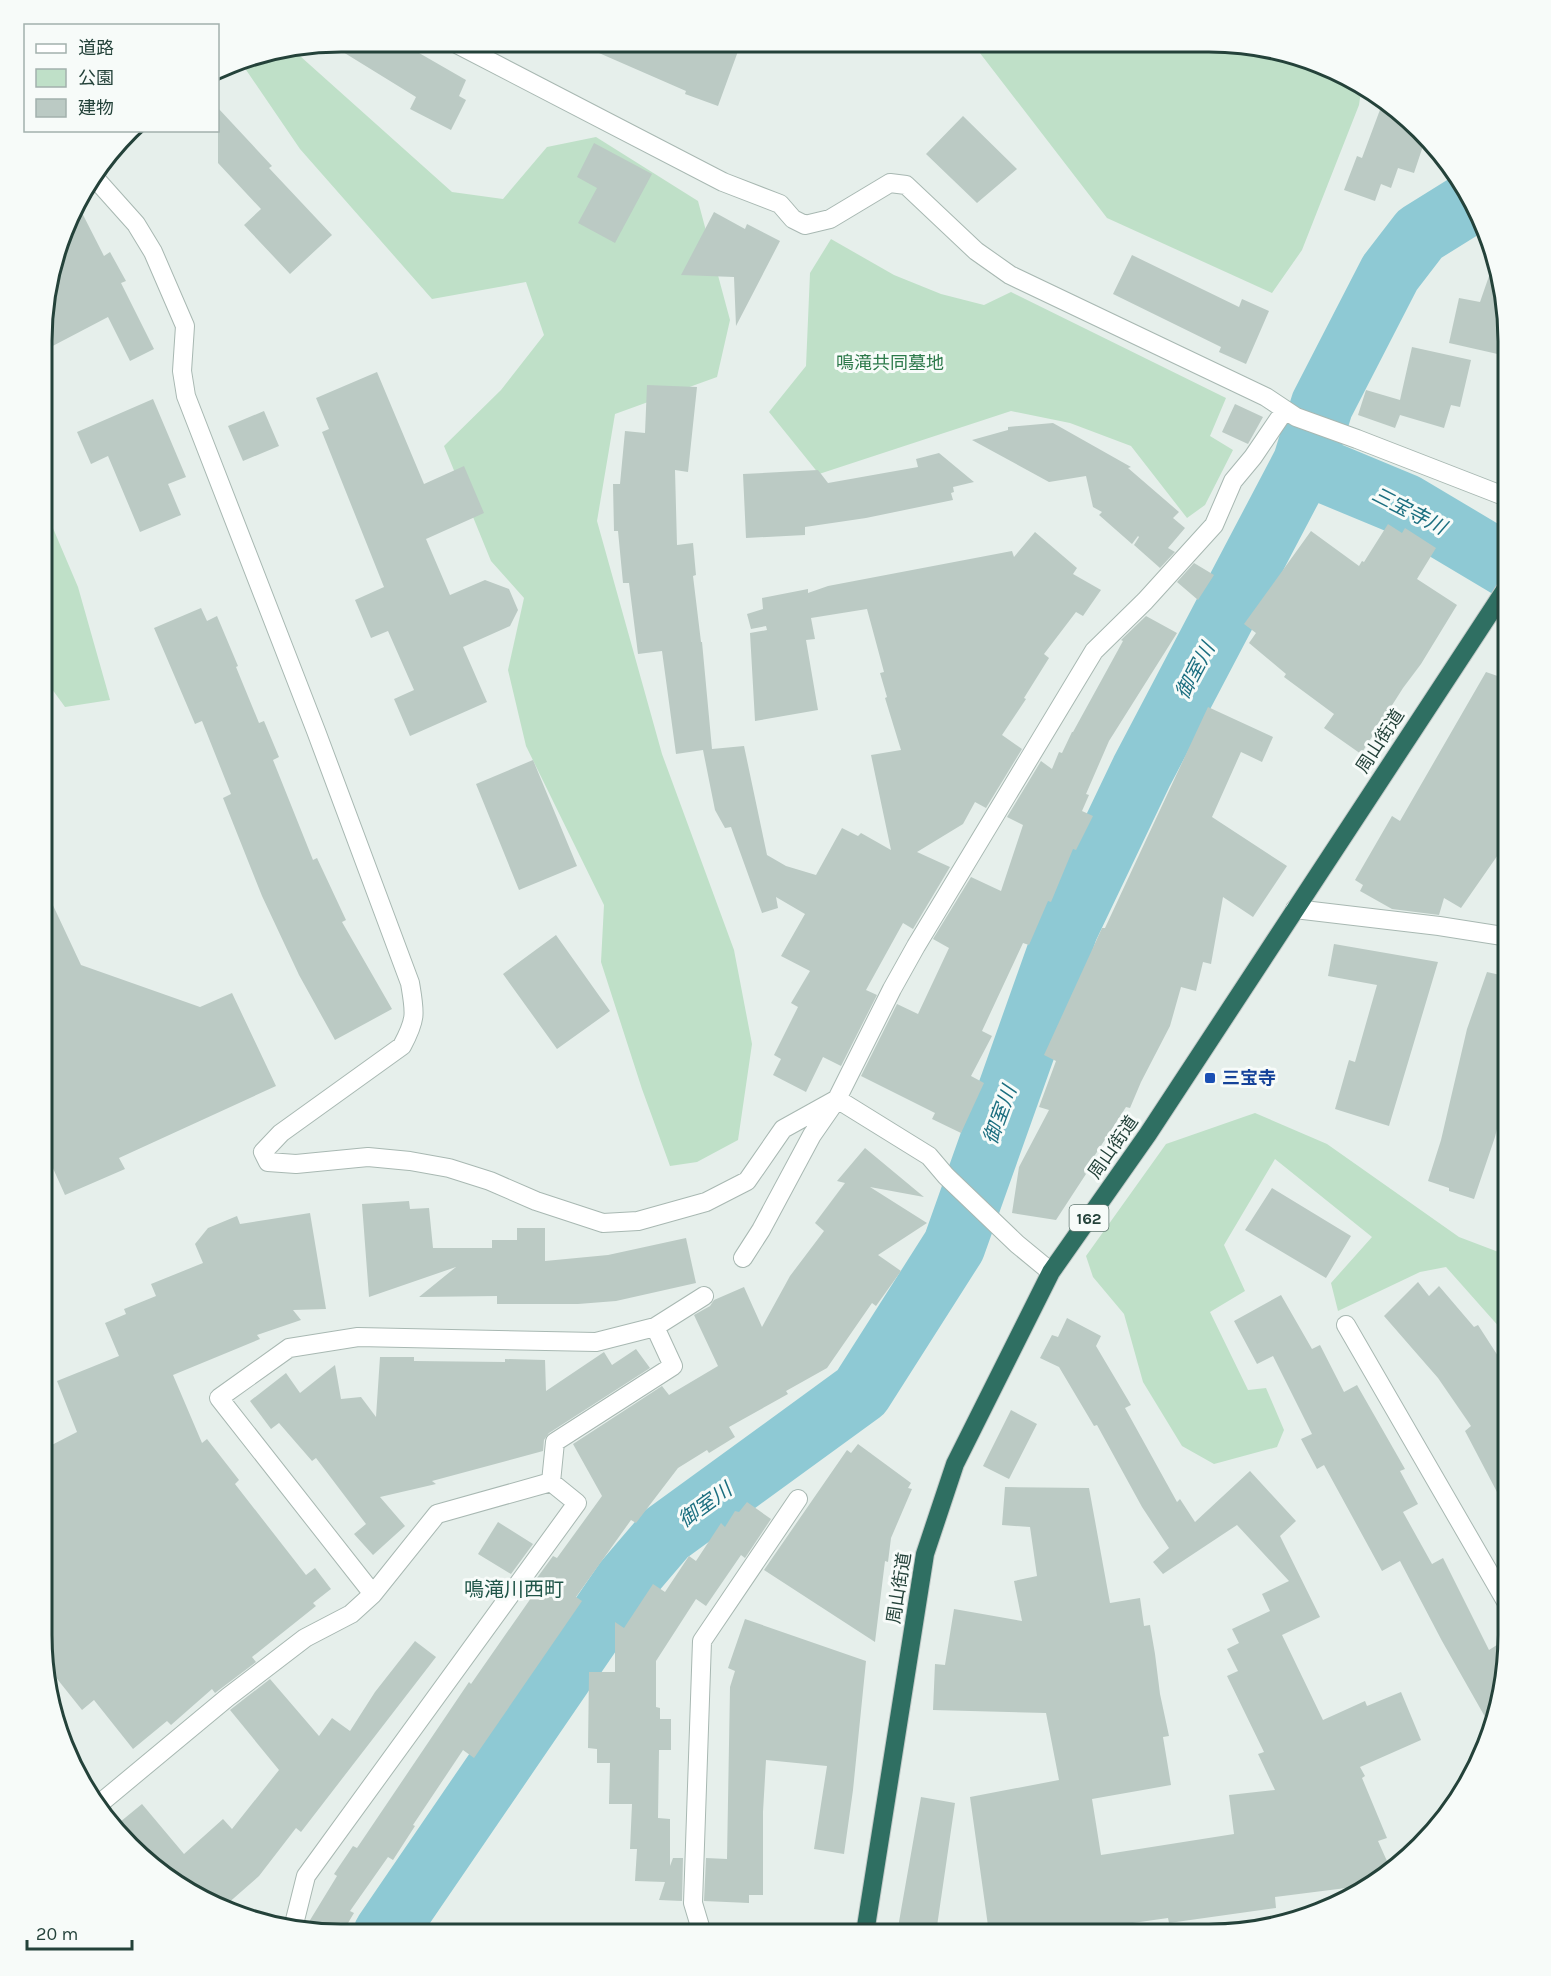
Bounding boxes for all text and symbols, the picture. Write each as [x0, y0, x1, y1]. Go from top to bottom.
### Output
legend [24, 24, 219, 132]
text: 道路 [78, 37, 114, 59]
text: 公園 [78, 67, 114, 89]
text: 建物 [78, 97, 114, 119]
park label: 鳴滝共同墓地 [836, 352, 944, 374]
water label: 三宝寺川 [1368, 483, 1452, 540]
water label: 御室川 [1171, 637, 1220, 703]
street label: 周山街道 [1351, 705, 1409, 777]
place label: 三宝寺 [1222, 1067, 1276, 1089]
marker: 三宝寺 [1203, 1071, 1217, 1085]
water label: 御室川 [979, 1081, 1022, 1147]
street label: 周山街道 [1083, 1111, 1143, 1183]
road number: 162 [1070, 1205, 1108, 1231]
water label: 御室川 [674, 1477, 738, 1532]
street label: 周山街道 [883, 1551, 915, 1625]
district label: 鳴滝川西町 [464, 1578, 564, 1601]
scale bar [27, 1913, 132, 1951]
text: 20 m [36, 1923, 78, 1945]

